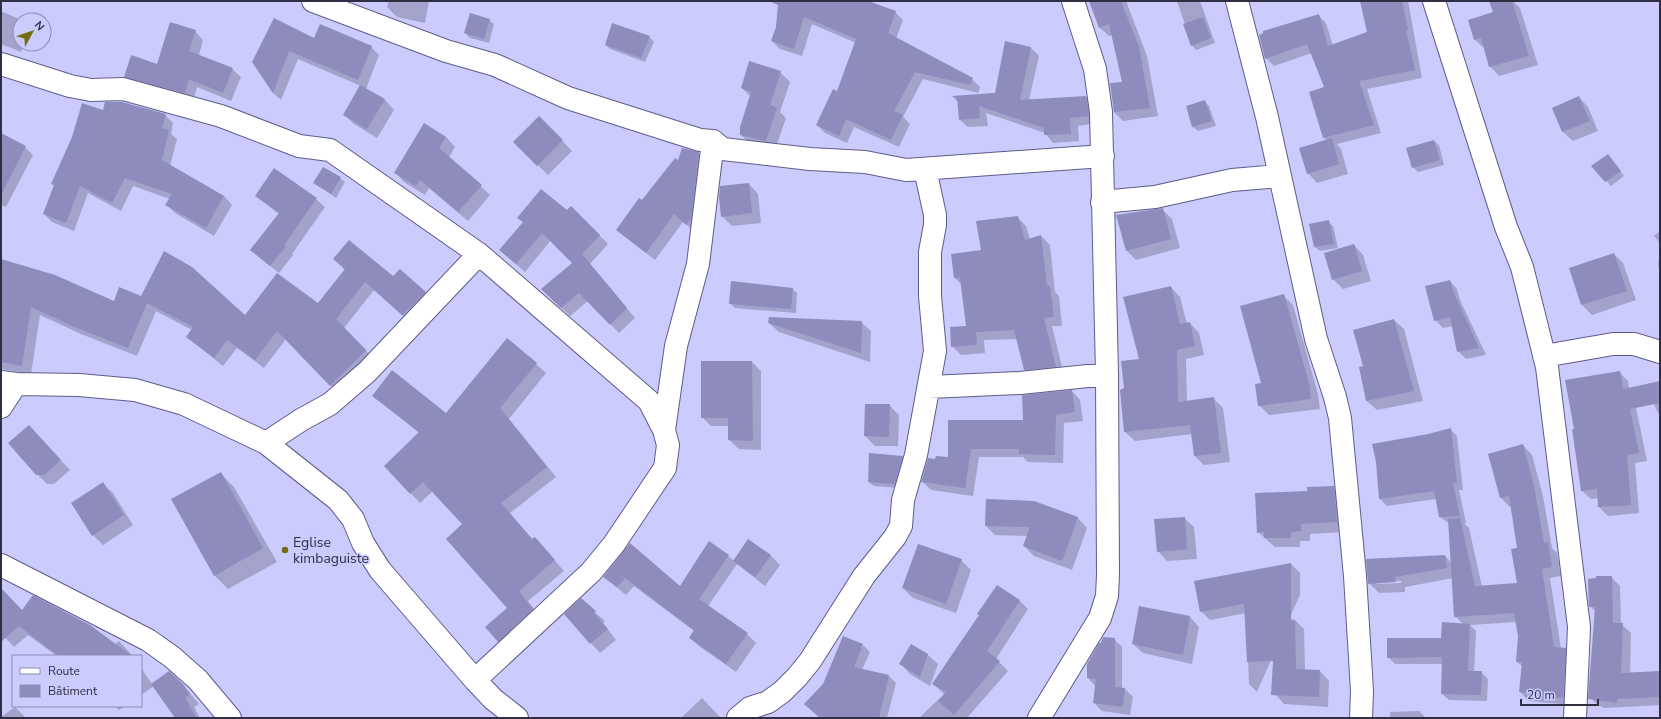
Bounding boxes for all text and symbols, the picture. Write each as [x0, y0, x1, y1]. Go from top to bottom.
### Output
north arrow [12, 12, 52, 52]
text: N [31, 18, 48, 34]
place label: Eglise kimbaguiste [293, 533, 369, 568]
marker: Eglise kimbaguiste [280, 545, 290, 555]
legend [12, 655, 142, 707]
text: Route [48, 663, 80, 679]
scale bar [1521, 681, 1598, 707]
text: Bâtiment [48, 683, 98, 699]
text: 20 m [1527, 687, 1555, 703]

